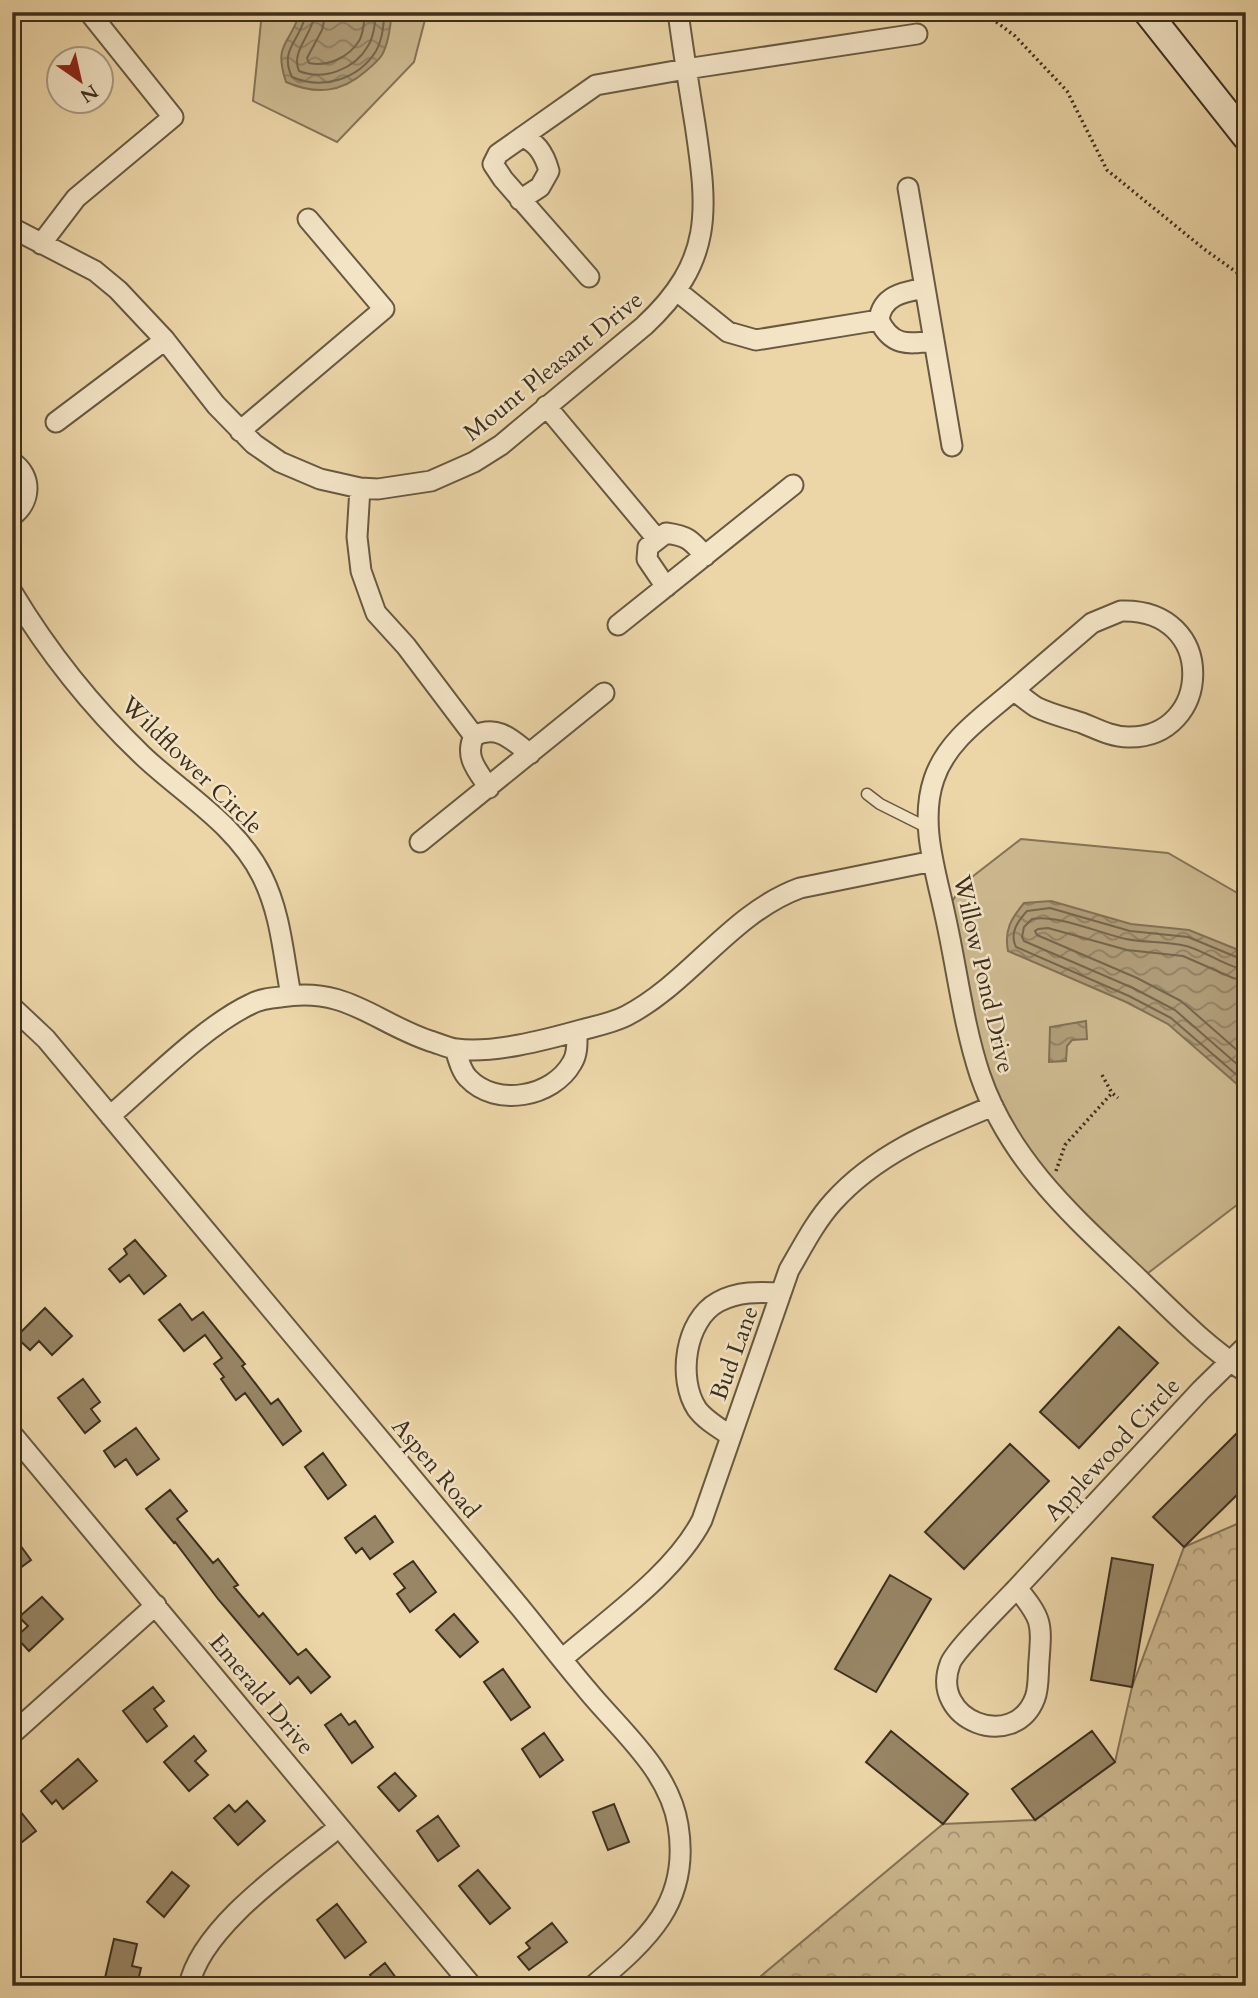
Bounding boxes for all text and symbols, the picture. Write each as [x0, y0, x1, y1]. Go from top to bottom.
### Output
north arrow [46, 46, 116, 116]
text: N [74, 78, 103, 109]
street label: Mount Pleasant Drive [457, 284, 650, 449]
street label: Wildflower Circle [113, 688, 270, 842]
street label: Willow Pond Drive [944, 871, 1022, 1076]
street label: Bud Lane [702, 1301, 767, 1405]
street label: Applewood Circle [1037, 1370, 1188, 1529]
street label: Aspen Road [384, 1411, 487, 1526]
street label: Emerald Drive [201, 1627, 322, 1762]

